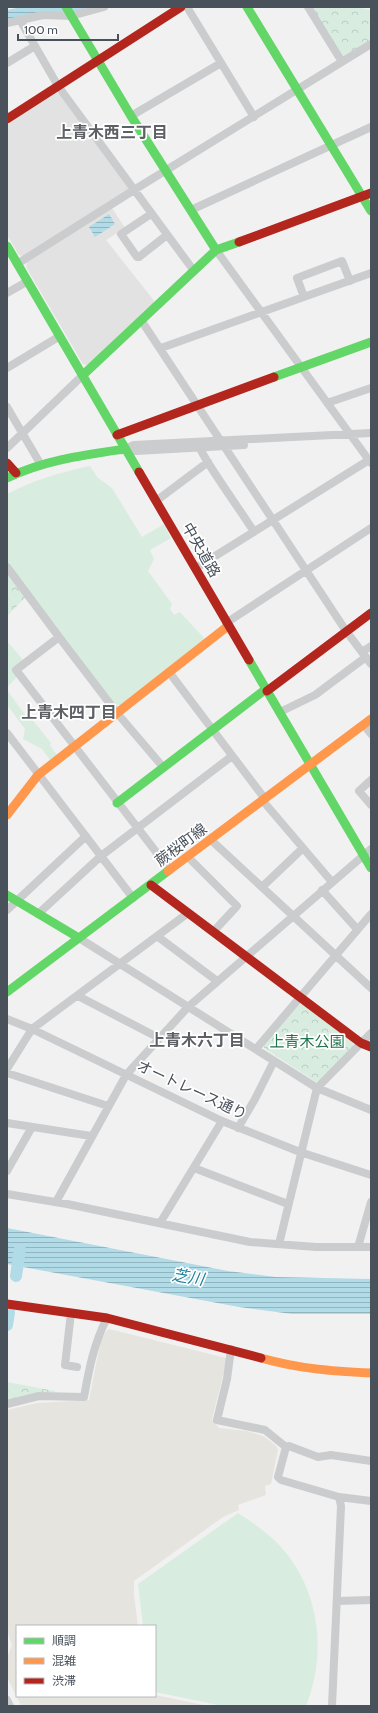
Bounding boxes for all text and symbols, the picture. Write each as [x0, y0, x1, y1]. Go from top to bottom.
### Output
scale bar [18, 16, 118, 42]
text: 100 m [24, 22, 58, 37]
district label: 上青木西三丁目 [56, 123, 168, 142]
street label: 中央道路 [178, 520, 224, 580]
district label: 上青木四丁目 [21, 703, 117, 722]
street label: 蕨桜町線 [152, 820, 210, 870]
district label: 上青木六丁目 [149, 1031, 245, 1050]
park label: 上青木公園 [269, 1033, 345, 1051]
street label: オートレース通り [134, 1057, 250, 1123]
water label: 芝川 [171, 1265, 207, 1289]
legend [16, 1625, 156, 1697]
text: 順調 [52, 1633, 76, 1648]
text: 混雑 [52, 1653, 76, 1668]
text: 渋滞 [52, 1673, 76, 1688]

